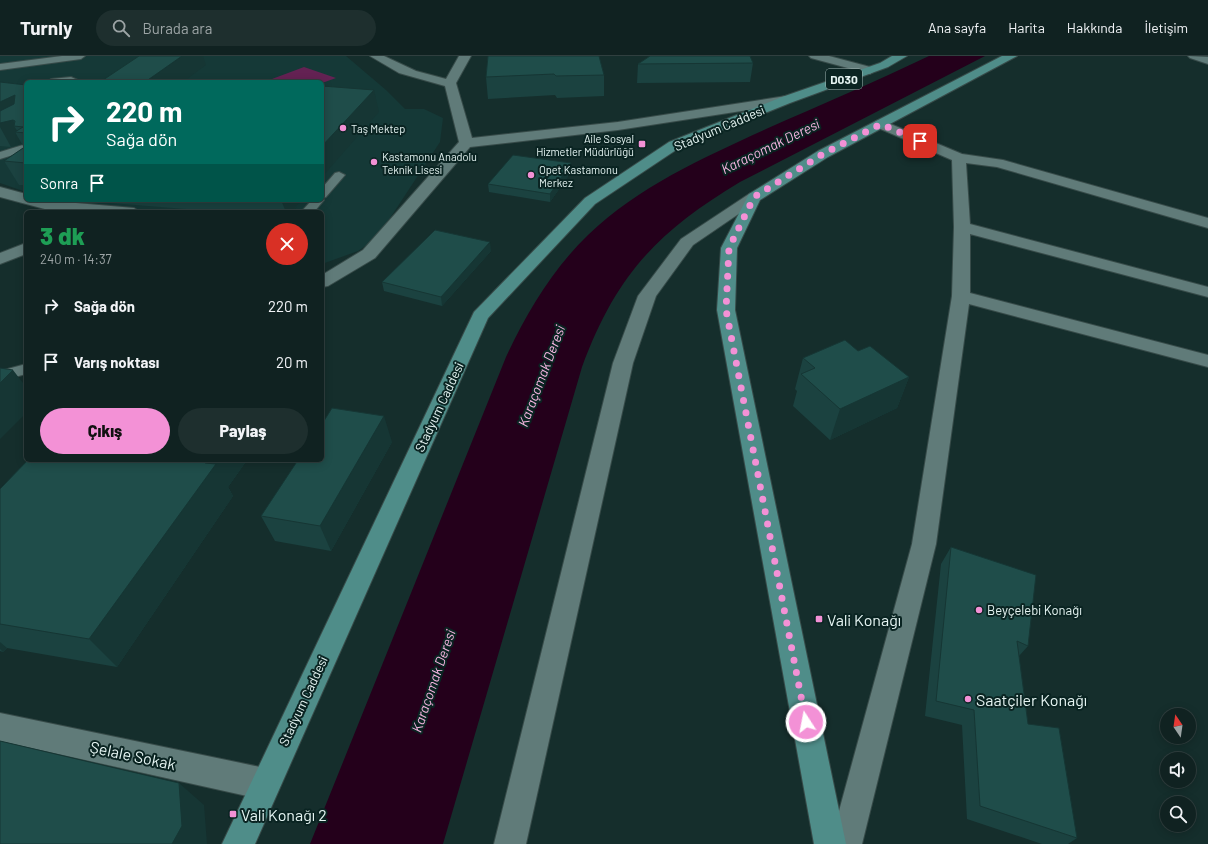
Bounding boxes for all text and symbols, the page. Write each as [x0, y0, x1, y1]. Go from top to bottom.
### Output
search box [96, 10, 376, 46]
text: Turnly [20, 16, 72, 39]
icon: search [110, 17, 132, 39]
text: Burada ara [142, 19, 212, 37]
text: Ana sayfa [928, 19, 986, 36]
text: Harita [1008, 19, 1045, 36]
text: Hakkında [1067, 19, 1122, 36]
text: İletişim [1144, 19, 1188, 36]
road number: D030 [826, 69, 862, 89]
text: 220 m [106, 94, 182, 128]
icon: right [40, 96, 92, 148]
street label: Stadyum Caddesi [671, 102, 767, 154]
water label: Karaçomak Deresi [718, 114, 823, 177]
place label: Taş Mektep [351, 122, 405, 135]
marker: Taş Mektep [338, 123, 348, 133]
pin [903, 124, 937, 158]
text: Sağa dön [106, 128, 177, 150]
icon: arrive [909, 130, 931, 152]
place label: Aile Sosyal Hizmetler Müdürlüğü [536, 132, 634, 158]
marker: Aile Sosyal Hizmetler Müdürlüğü [637, 139, 647, 149]
place label: Kastamonu Anadolu Teknik Lisesi [382, 150, 477, 176]
marker: Kastamonu Anadolu Teknik Lisesi [369, 157, 379, 167]
place label: Opet Kastamonu Merkez [539, 163, 618, 189]
marker: Opet Kastamonu Merkez [526, 170, 536, 180]
icon: arrive [86, 172, 108, 194]
text: Sonra [40, 174, 78, 192]
text: 3 dk [40, 221, 85, 250]
button: close [266, 223, 308, 265]
text: 240 m · 14:37 [40, 251, 112, 267]
icon: right [40, 295, 62, 317]
text: Sağa dön [74, 297, 135, 315]
text: 220 m [268, 297, 308, 315]
water label: Karaçomak Deresi [514, 322, 569, 429]
icon: arrive [40, 351, 62, 373]
text: Varış noktası [74, 353, 159, 371]
text: 20 m [276, 353, 308, 371]
street label: Stadyum Caddesi [411, 360, 467, 454]
button: Çıkış [40, 408, 170, 454]
button: Paylaş [178, 408, 308, 454]
place label: Beyçelebi Konağı [987, 602, 1082, 618]
marker: Beyçelebi Konağı [974, 605, 984, 615]
place label: Vali Konağı [827, 610, 901, 629]
marker: Vali Konağı [814, 614, 824, 624]
water label: Karaçomak Deresi [407, 626, 459, 735]
street label: Stadyum Caddesi [275, 654, 331, 748]
place label: Saatçiler Konağı [976, 690, 1087, 709]
marker: Saatçiler Konağı [963, 694, 973, 704]
position arrow [785, 701, 827, 743]
north arrow [1160, 708, 1196, 744]
map controls [1160, 708, 1196, 832]
street label: Şelale Sokak [88, 737, 178, 773]
button: sound [1160, 752, 1196, 788]
button: search [1160, 796, 1196, 832]
place label: Vali Konağı 2 [241, 805, 327, 824]
marker: Vali Konağı 2 [228, 809, 238, 819]

